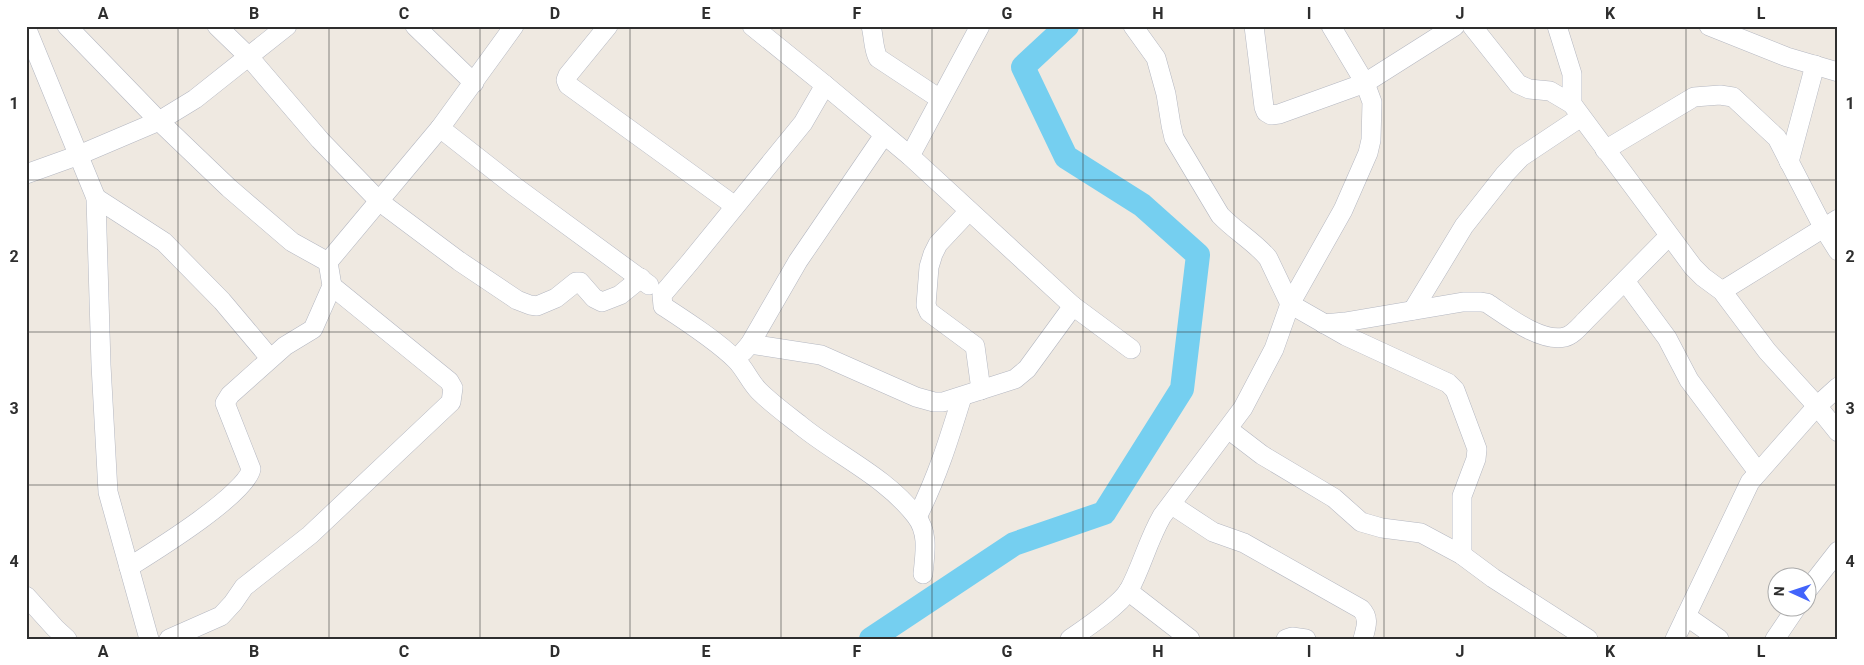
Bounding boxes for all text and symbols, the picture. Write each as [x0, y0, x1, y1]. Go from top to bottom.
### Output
text: A [98, 4, 109, 23]
text: B [249, 4, 259, 23]
text: C [399, 4, 409, 23]
text: D [550, 4, 560, 23]
text: E [702, 4, 711, 23]
text: F [853, 4, 862, 23]
text: G [1002, 4, 1013, 23]
text: H [1152, 4, 1164, 23]
text: I [1307, 4, 1311, 23]
text: J [1456, 4, 1464, 23]
text: K [1605, 4, 1616, 23]
text: L [1757, 4, 1766, 23]
text: 1 [9, 94, 19, 113]
text: 1 [1845, 94, 1855, 113]
text: 2 [9, 247, 19, 266]
text: 2 [1845, 247, 1855, 266]
text: 3 [9, 399, 19, 418]
text: 3 [1845, 399, 1855, 418]
text: 4 [9, 552, 19, 571]
text: 4 [1845, 552, 1855, 571]
north arrow [1766, 568, 1816, 618]
text: N [1771, 586, 1787, 597]
text: A [98, 642, 109, 661]
text: B [249, 642, 259, 661]
text: C [399, 642, 409, 661]
text: D [550, 642, 560, 661]
text: E [702, 642, 711, 661]
text: F [853, 642, 862, 661]
text: G [1002, 642, 1013, 661]
text: H [1152, 642, 1164, 661]
text: I [1307, 642, 1311, 661]
text: J [1456, 642, 1464, 661]
text: K [1605, 642, 1616, 661]
text: L [1757, 642, 1766, 661]

